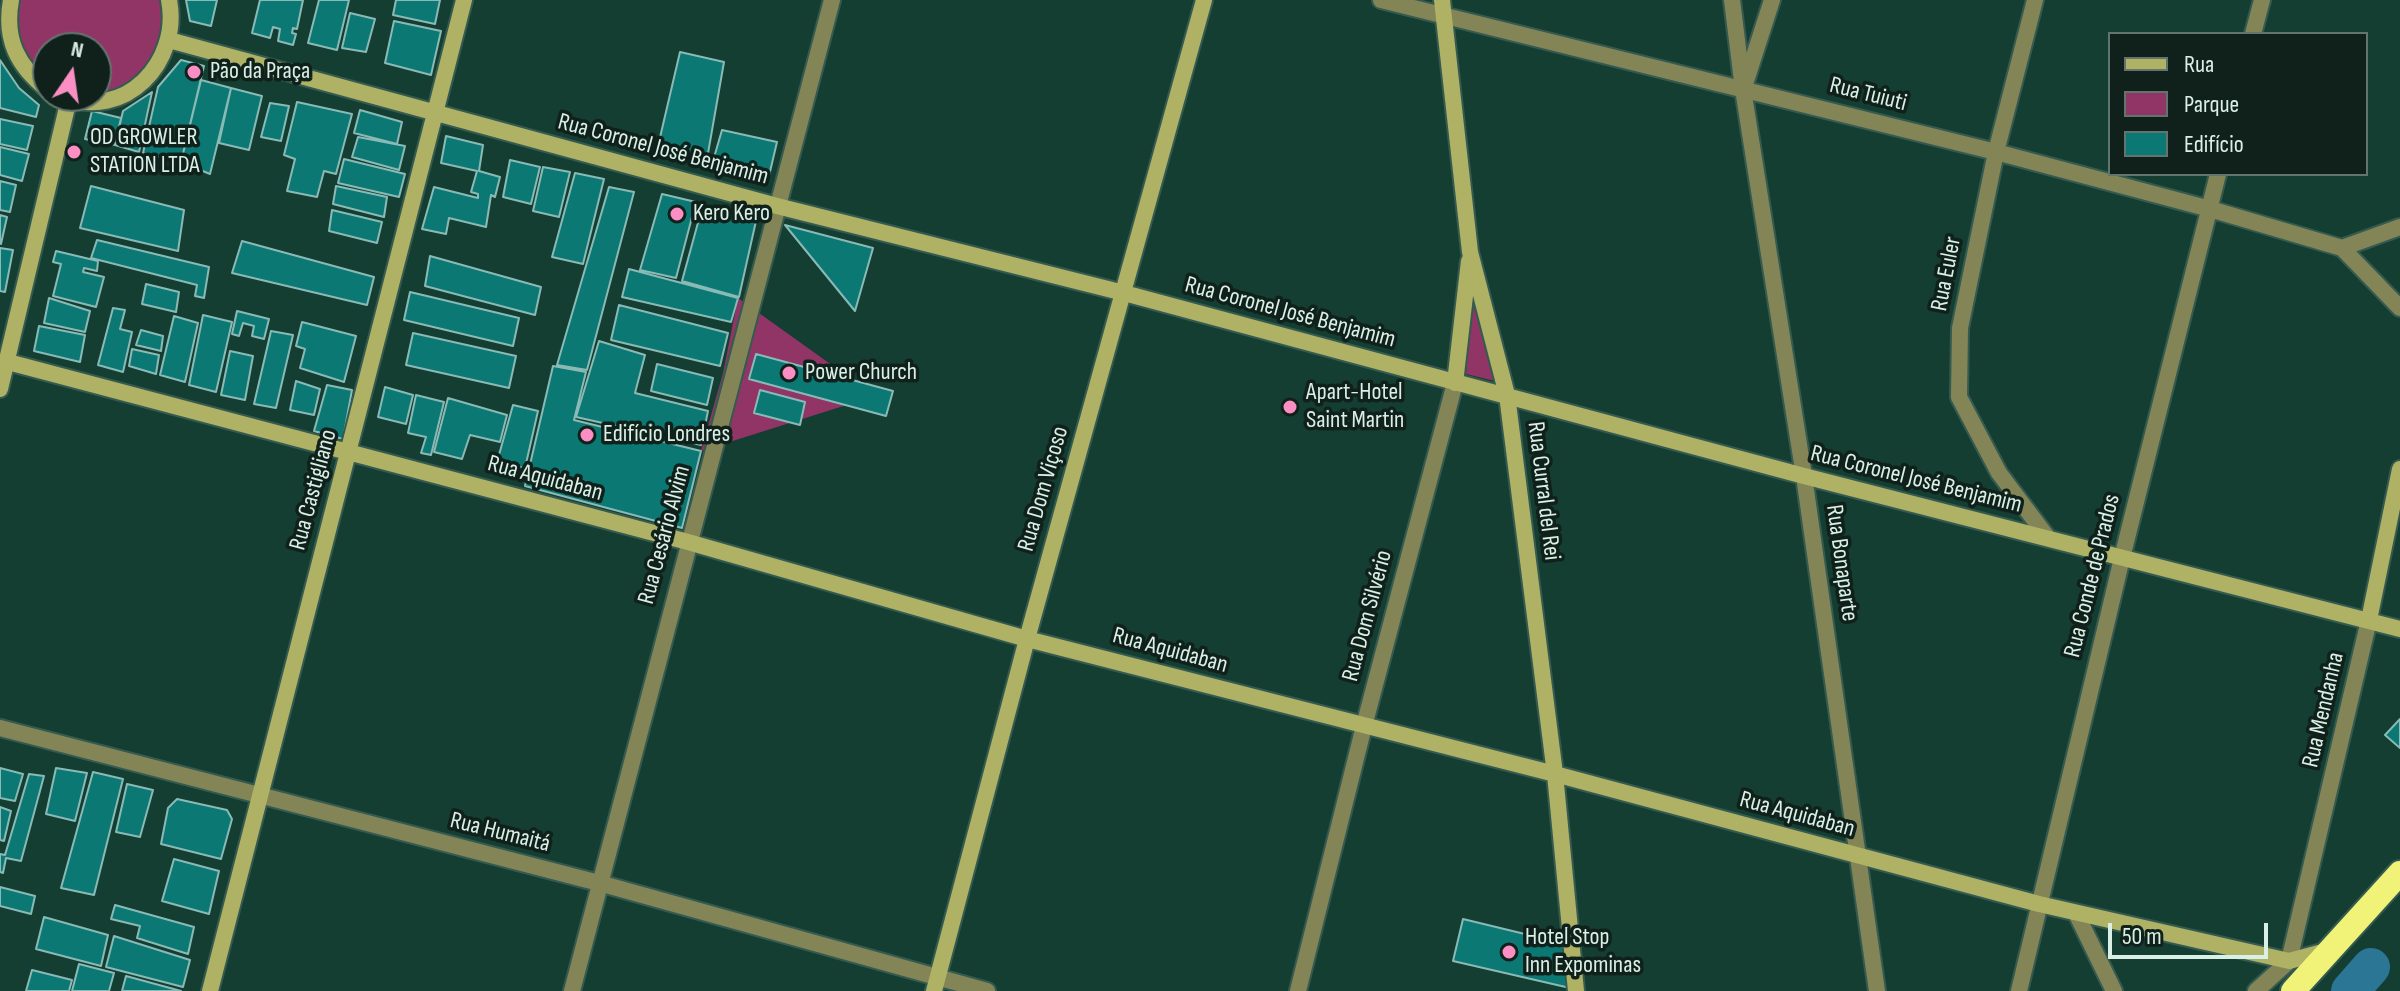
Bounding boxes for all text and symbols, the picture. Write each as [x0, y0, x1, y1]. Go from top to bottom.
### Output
north arrow [32, 32, 112, 112]
legend [2108, 32, 2368, 176]
text: N [68, 36, 86, 65]
text: Rua [2184, 50, 2214, 79]
place label: Pão da Praça [210, 58, 310, 86]
marker: Pão da Praça [185, 63, 203, 81]
street label: Rua Tuiuti [1826, 72, 1910, 118]
text: Parque [2184, 90, 2239, 119]
street label: Rua Coronel José Benjamim [555, 108, 771, 192]
place label: OD GROWLER STATION LTDA [90, 124, 199, 180]
text: Edifício [2184, 130, 2244, 159]
marker: OD GROWLER STATION LTDA [65, 143, 83, 161]
place label: Kero Kero [693, 200, 770, 228]
marker: Kero Kero [668, 205, 686, 223]
street label: Rua Euler [1926, 234, 1968, 314]
street label: Rua Coronel José Benjamim [1182, 271, 1398, 355]
place label: Power Church [805, 359, 917, 387]
marker: Power Church [780, 364, 798, 382]
place label: Apart-Hotel Saint Martin [1306, 379, 1404, 435]
marker: Apart-Hotel Saint Martin [1281, 398, 1299, 416]
street label: Rua Curral del Rei [1520, 420, 1566, 562]
place label: Edifício Londres [603, 421, 730, 449]
street label: Rua Dom Viçoso [1012, 423, 1076, 555]
marker: Edifício Londres [578, 426, 596, 444]
street label: Rua Castigliano [284, 427, 344, 553]
street label: Rua Coronel José Benjamim [1807, 440, 2025, 520]
street label: Rua Aquidaban [484, 450, 606, 508]
street label: Rua Cesário Alvim [633, 463, 697, 607]
street label: Rua Conde de Prados [2059, 491, 2127, 661]
street label: Rua Bonaparte [1819, 503, 1863, 623]
street label: Rua Dom Silvério [1337, 547, 1399, 685]
street label: Rua Aquidaban [1109, 622, 1231, 680]
street label: Rua Mendanha [2297, 650, 2351, 770]
street label: Rua Aquidaban [1736, 786, 1858, 844]
street label: Rua Humaitá [447, 807, 553, 859]
scale bar [2112, 907, 2272, 957]
text: 50 m [2122, 922, 2162, 951]
place label: Hotel Stop Inn Expominas [1525, 924, 1641, 980]
marker: Hotel Stop Inn Expominas [1500, 943, 1518, 961]

